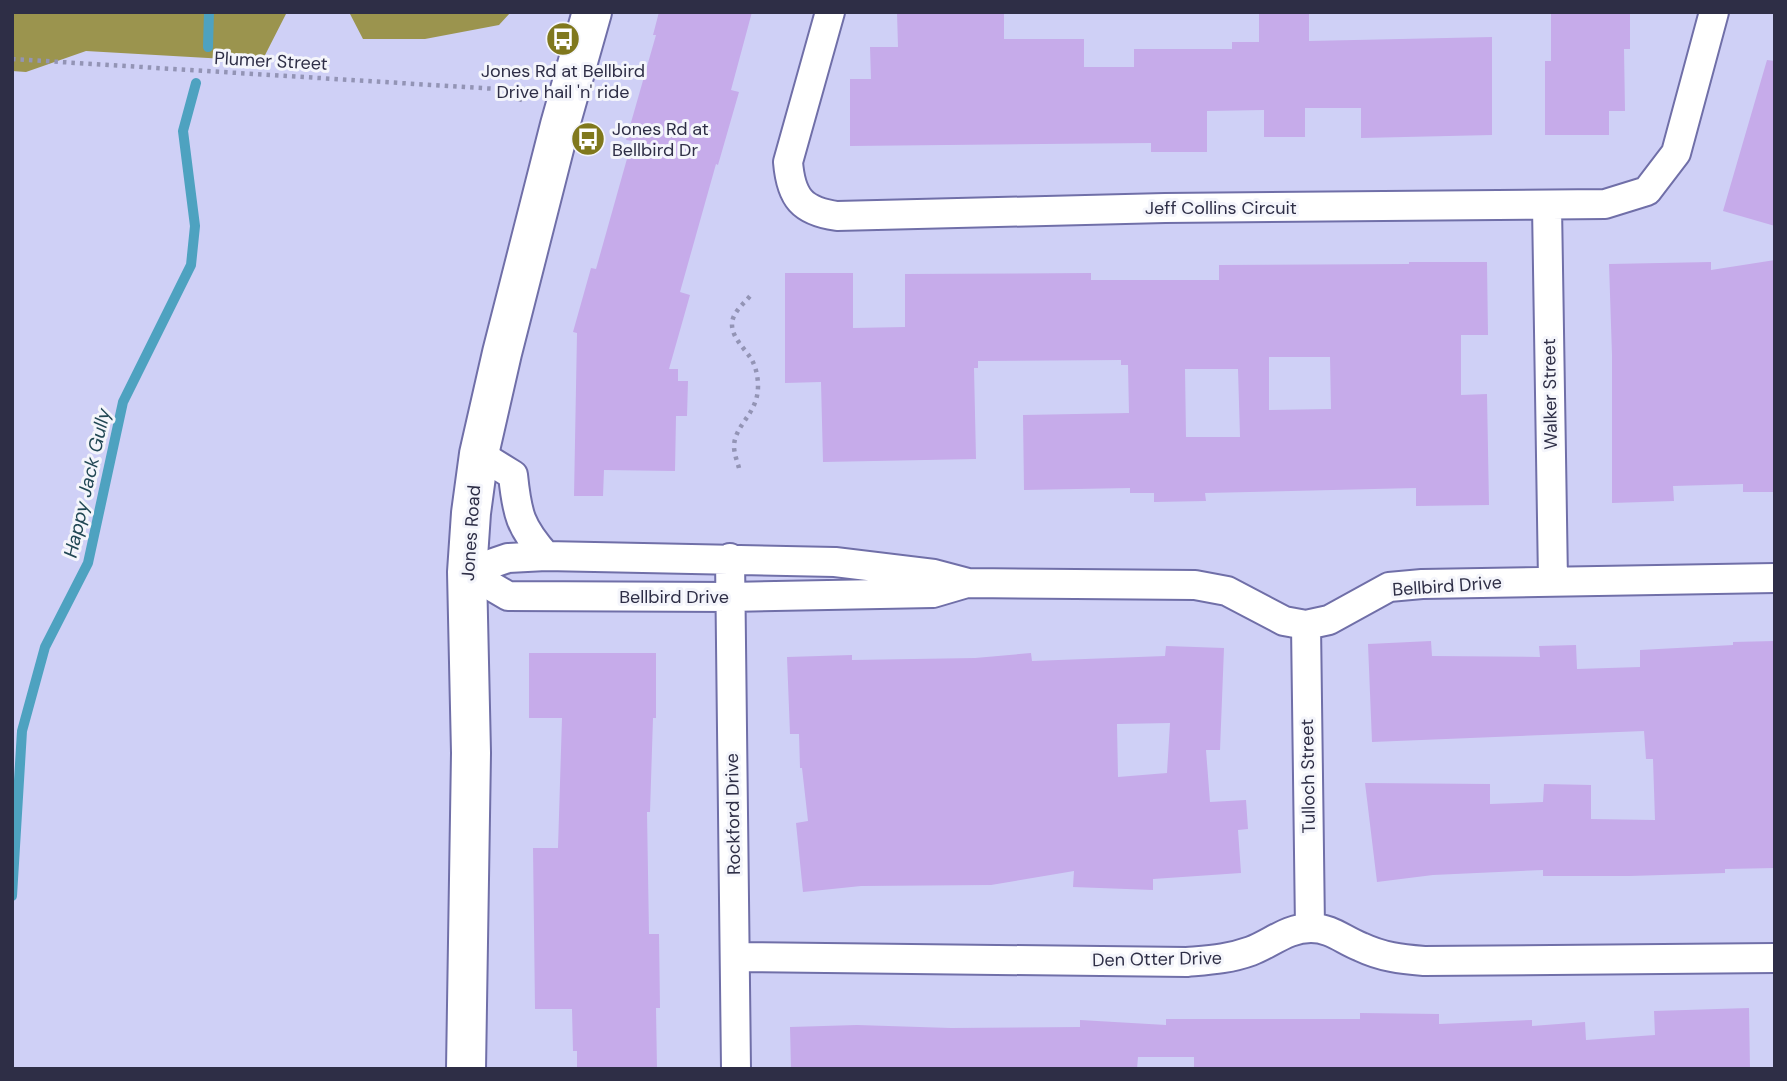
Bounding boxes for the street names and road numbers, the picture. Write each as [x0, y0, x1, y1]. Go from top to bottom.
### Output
street label: Plumer Street [214, 46, 328, 76]
street label: Jeff Collins Circuit [1145, 196, 1297, 220]
street label: Walker Street [1537, 338, 1563, 450]
street label: Jones Road [456, 484, 486, 582]
street label: Bellbird Drive [1391, 570, 1503, 602]
street label: Bellbird Drive [619, 585, 729, 609]
street label: Tulloch Street [1295, 718, 1321, 834]
street label: Rockford Drive [720, 753, 746, 875]
street label: Den Otter Drive [1092, 946, 1222, 972]

